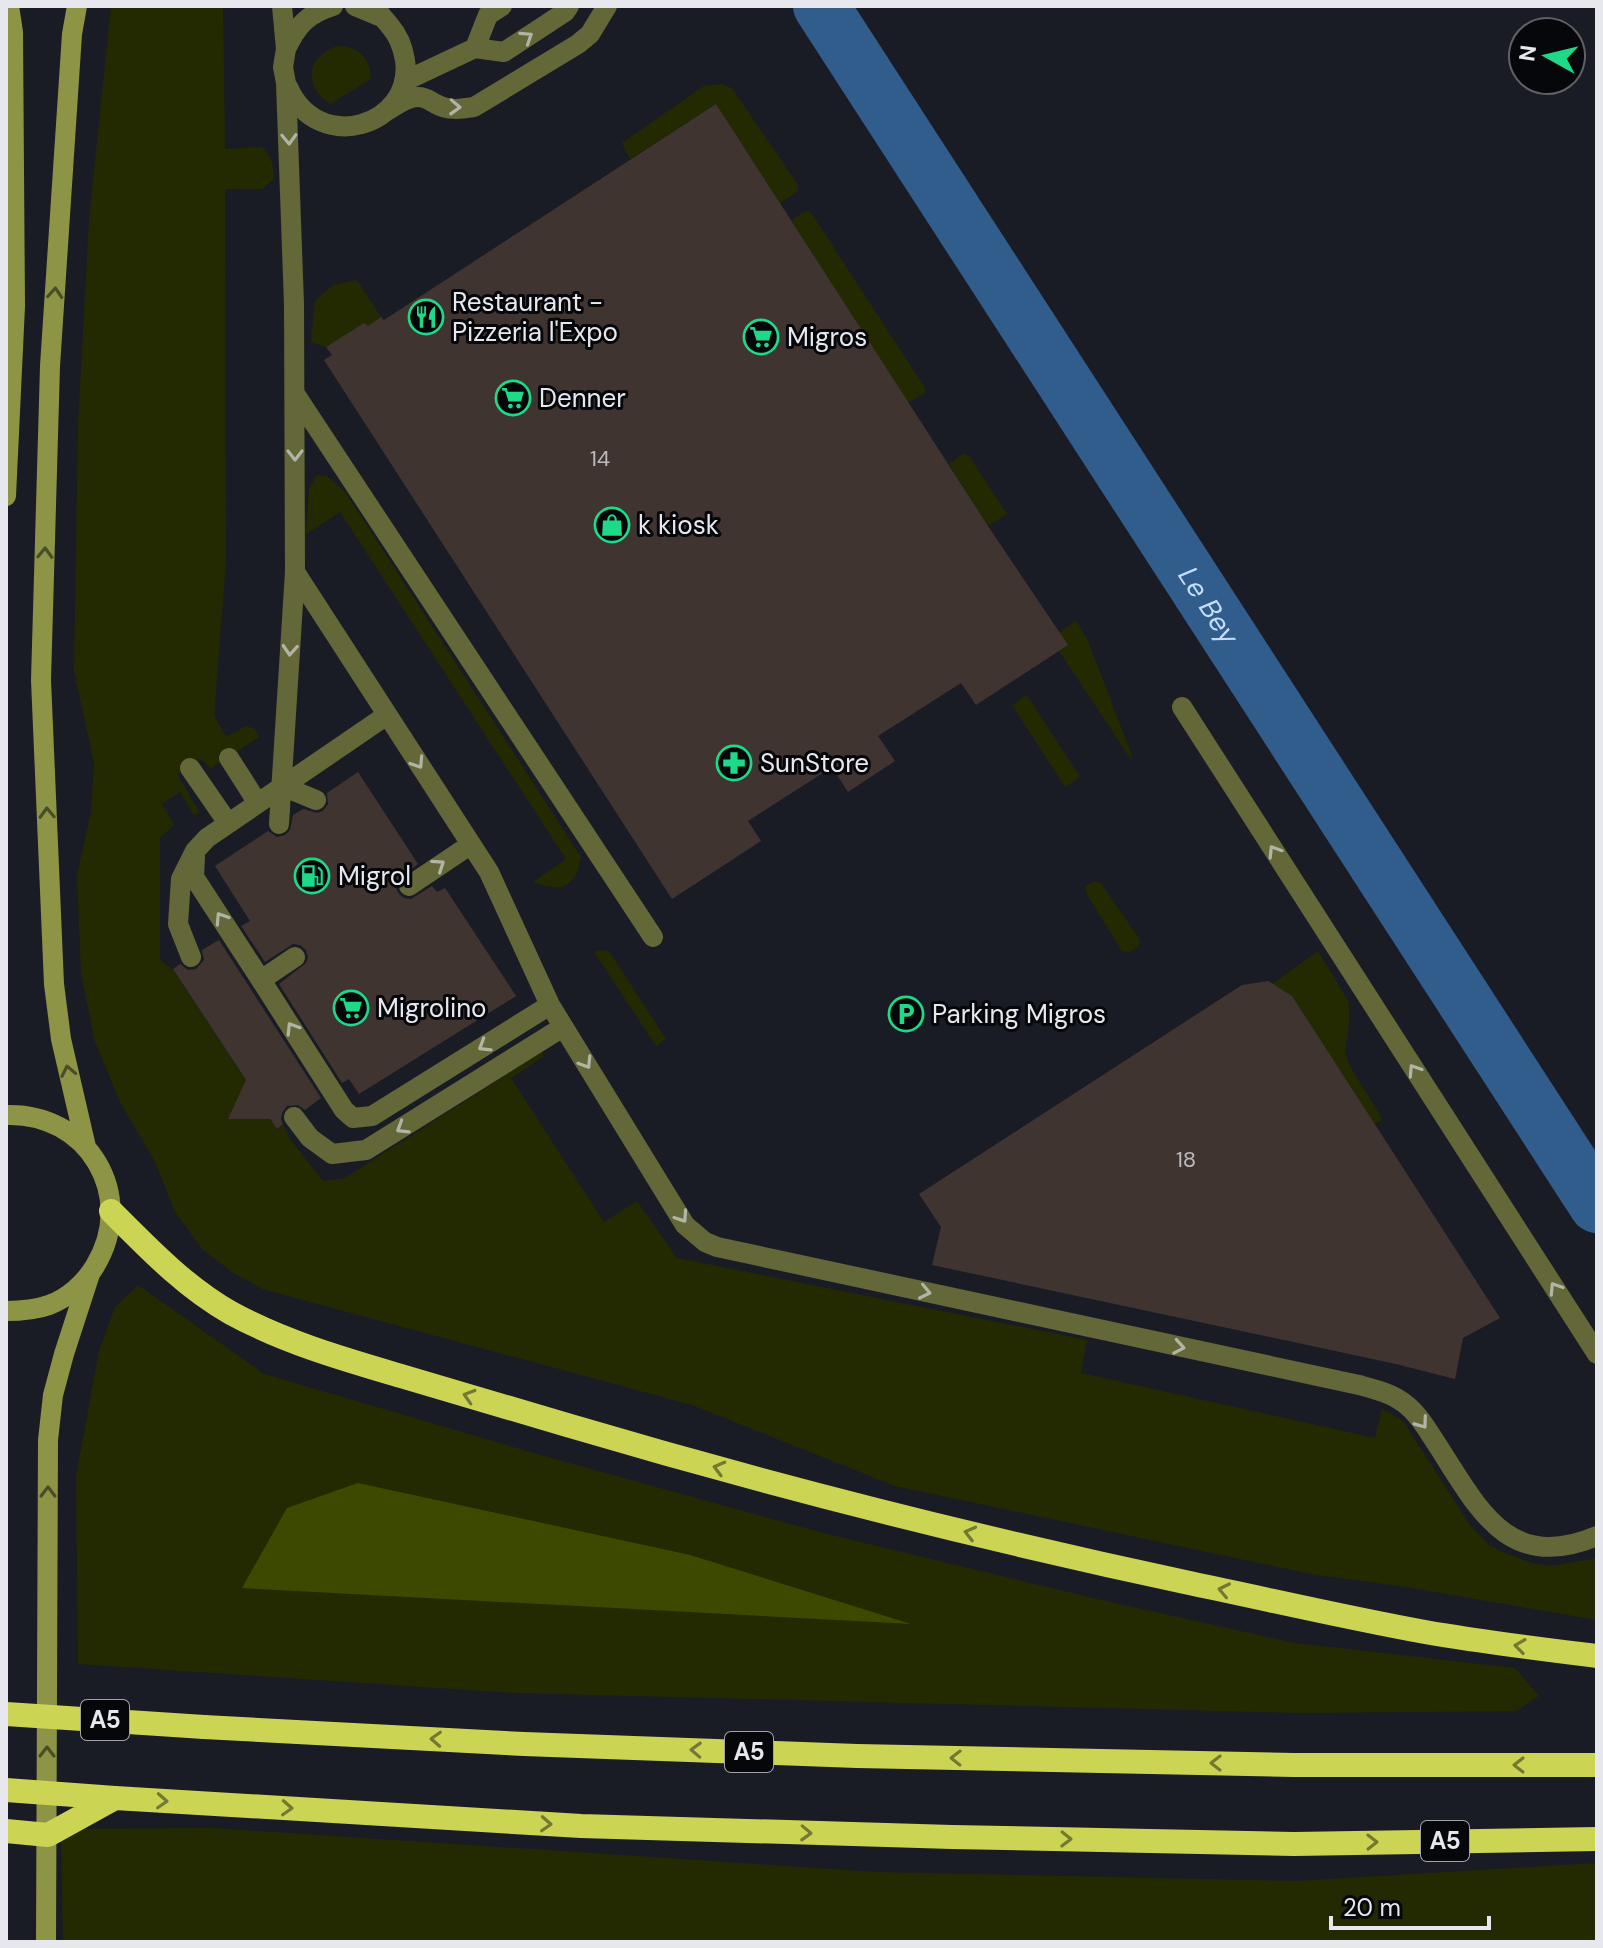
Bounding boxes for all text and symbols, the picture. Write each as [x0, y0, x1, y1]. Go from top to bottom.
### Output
north arrow [1507, 16, 1587, 96]
one-way arrow [518, 31, 533, 46]
text: N [1512, 43, 1543, 63]
one-way arrow [449, 99, 462, 116]
one-way arrow [280, 133, 297, 146]
place label: Restaurant - Pizzeria l'Expo [452, 285, 618, 349]
one-way arrow [46, 286, 63, 299]
restaurant icon: Restaurant - Pizzeria l'Expo [407, 298, 445, 336]
supermarket icon: Migros [742, 318, 780, 356]
place label: Migros [787, 320, 867, 354]
supermarket icon: Denner [494, 379, 532, 417]
place label: Denner [539, 381, 626, 415]
house number: 14 [590, 444, 610, 473]
one-way arrow [286, 449, 304, 462]
shop icon: k kiosk [593, 506, 631, 544]
place label: k kiosk [638, 508, 719, 542]
one-way arrow [36, 546, 53, 559]
water label: Le Bey [1170, 560, 1248, 653]
one-way arrow [282, 644, 299, 657]
pharmacy icon: SunStore [715, 744, 753, 782]
place label: SunStore [760, 746, 869, 780]
one-way arrow [408, 755, 423, 769]
one-way arrow [39, 806, 56, 819]
one-way arrow [1268, 845, 1283, 860]
fuel station icon: Migrol [293, 857, 331, 895]
place label: Migrol [338, 859, 411, 893]
one-way arrow [430, 860, 445, 875]
one-way arrow [215, 912, 230, 926]
supermarket icon: Migrolino [332, 989, 370, 1027]
place label: Migrolino [377, 991, 487, 1025]
parking icon: Parking Migros [887, 995, 925, 1033]
place label: Parking Migros [932, 997, 1106, 1031]
one-way arrow [286, 1022, 301, 1037]
one-way arrow [478, 1037, 492, 1052]
one-way arrow [576, 1054, 591, 1068]
one-way arrow [1409, 1064, 1424, 1079]
one-way arrow [60, 1065, 77, 1079]
one-way arrow [396, 1118, 411, 1133]
house number: 18 [1176, 1145, 1196, 1174]
one-way arrow [672, 1209, 687, 1223]
one-way arrow [917, 1283, 931, 1300]
one-way arrow [1549, 1283, 1564, 1297]
one-way arrow [1172, 1337, 1186, 1354]
one-way arrow [462, 1389, 476, 1405]
one-way arrow [1412, 1414, 1426, 1429]
one-way arrow [712, 1460, 726, 1477]
one-way arrow [39, 1485, 57, 1498]
one-way arrow [964, 1526, 978, 1543]
one-way arrow [1218, 1582, 1231, 1599]
one-way arrow [1513, 1638, 1527, 1655]
road number: A5 [81, 1700, 129, 1740]
one-way arrow [429, 1731, 442, 1748]
road number: A5 [725, 1732, 773, 1772]
one-way arrow [689, 1742, 702, 1759]
one-way arrow [38, 1745, 56, 1758]
one-way arrow [949, 1749, 962, 1767]
one-way arrow [1209, 1754, 1222, 1772]
one-way arrow [1512, 1756, 1525, 1774]
one-way arrow [156, 1792, 169, 1809]
one-way arrow [281, 1799, 294, 1816]
one-way arrow [540, 1815, 553, 1832]
road number: A5 [1421, 1821, 1469, 1861]
one-way arrow [800, 1824, 813, 1841]
one-way arrow [1060, 1831, 1073, 1848]
one-way arrow [1366, 1834, 1379, 1851]
scale bar [1331, 1880, 1489, 1930]
text: 20 m [1343, 1892, 1401, 1923]

